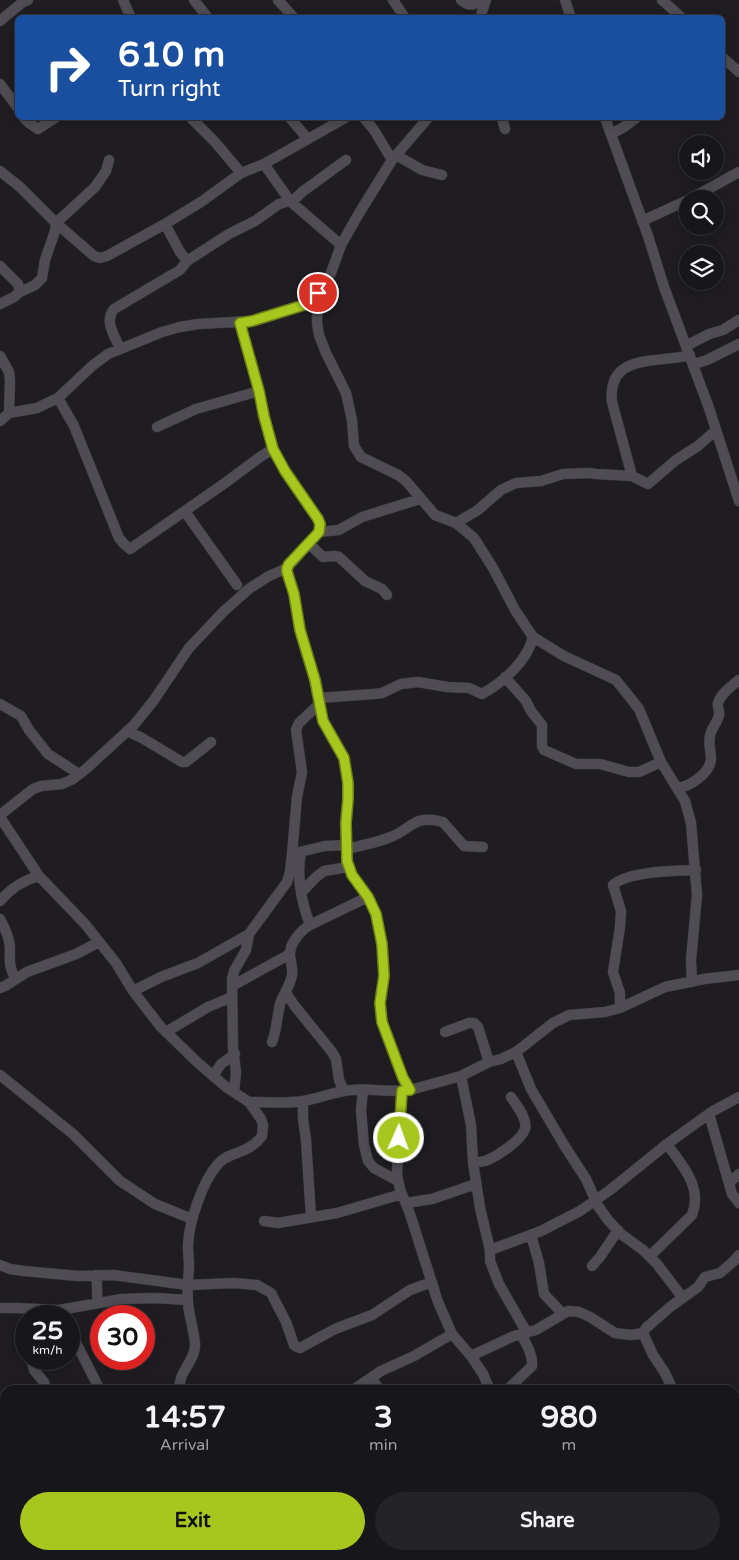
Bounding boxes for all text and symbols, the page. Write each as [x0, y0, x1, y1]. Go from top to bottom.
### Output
text: 610 m [118, 34, 225, 76]
icon: right [35, 35, 100, 100]
text: Turn right [118, 76, 220, 102]
map controls [679, 135, 724, 290]
button: sound [679, 135, 724, 180]
button: search [679, 190, 724, 235]
button: layers [679, 245, 724, 290]
pin [297, 272, 339, 314]
icon: arrive [304, 279, 332, 307]
position arrow [372, 1111, 424, 1163]
speed limit sign: 30 [90, 1305, 155, 1370]
text: 25 [32, 1316, 63, 1346]
text: km/h [32, 1343, 63, 1357]
text: 14:57 [143, 1399, 226, 1436]
text: 3 [374, 1399, 393, 1436]
text: 980 [541, 1399, 597, 1436]
text: Arrival [160, 1435, 209, 1455]
text: min [369, 1435, 398, 1455]
text: m [561, 1435, 576, 1455]
button: Exit [20, 1492, 365, 1550]
button: Share [375, 1492, 720, 1550]

